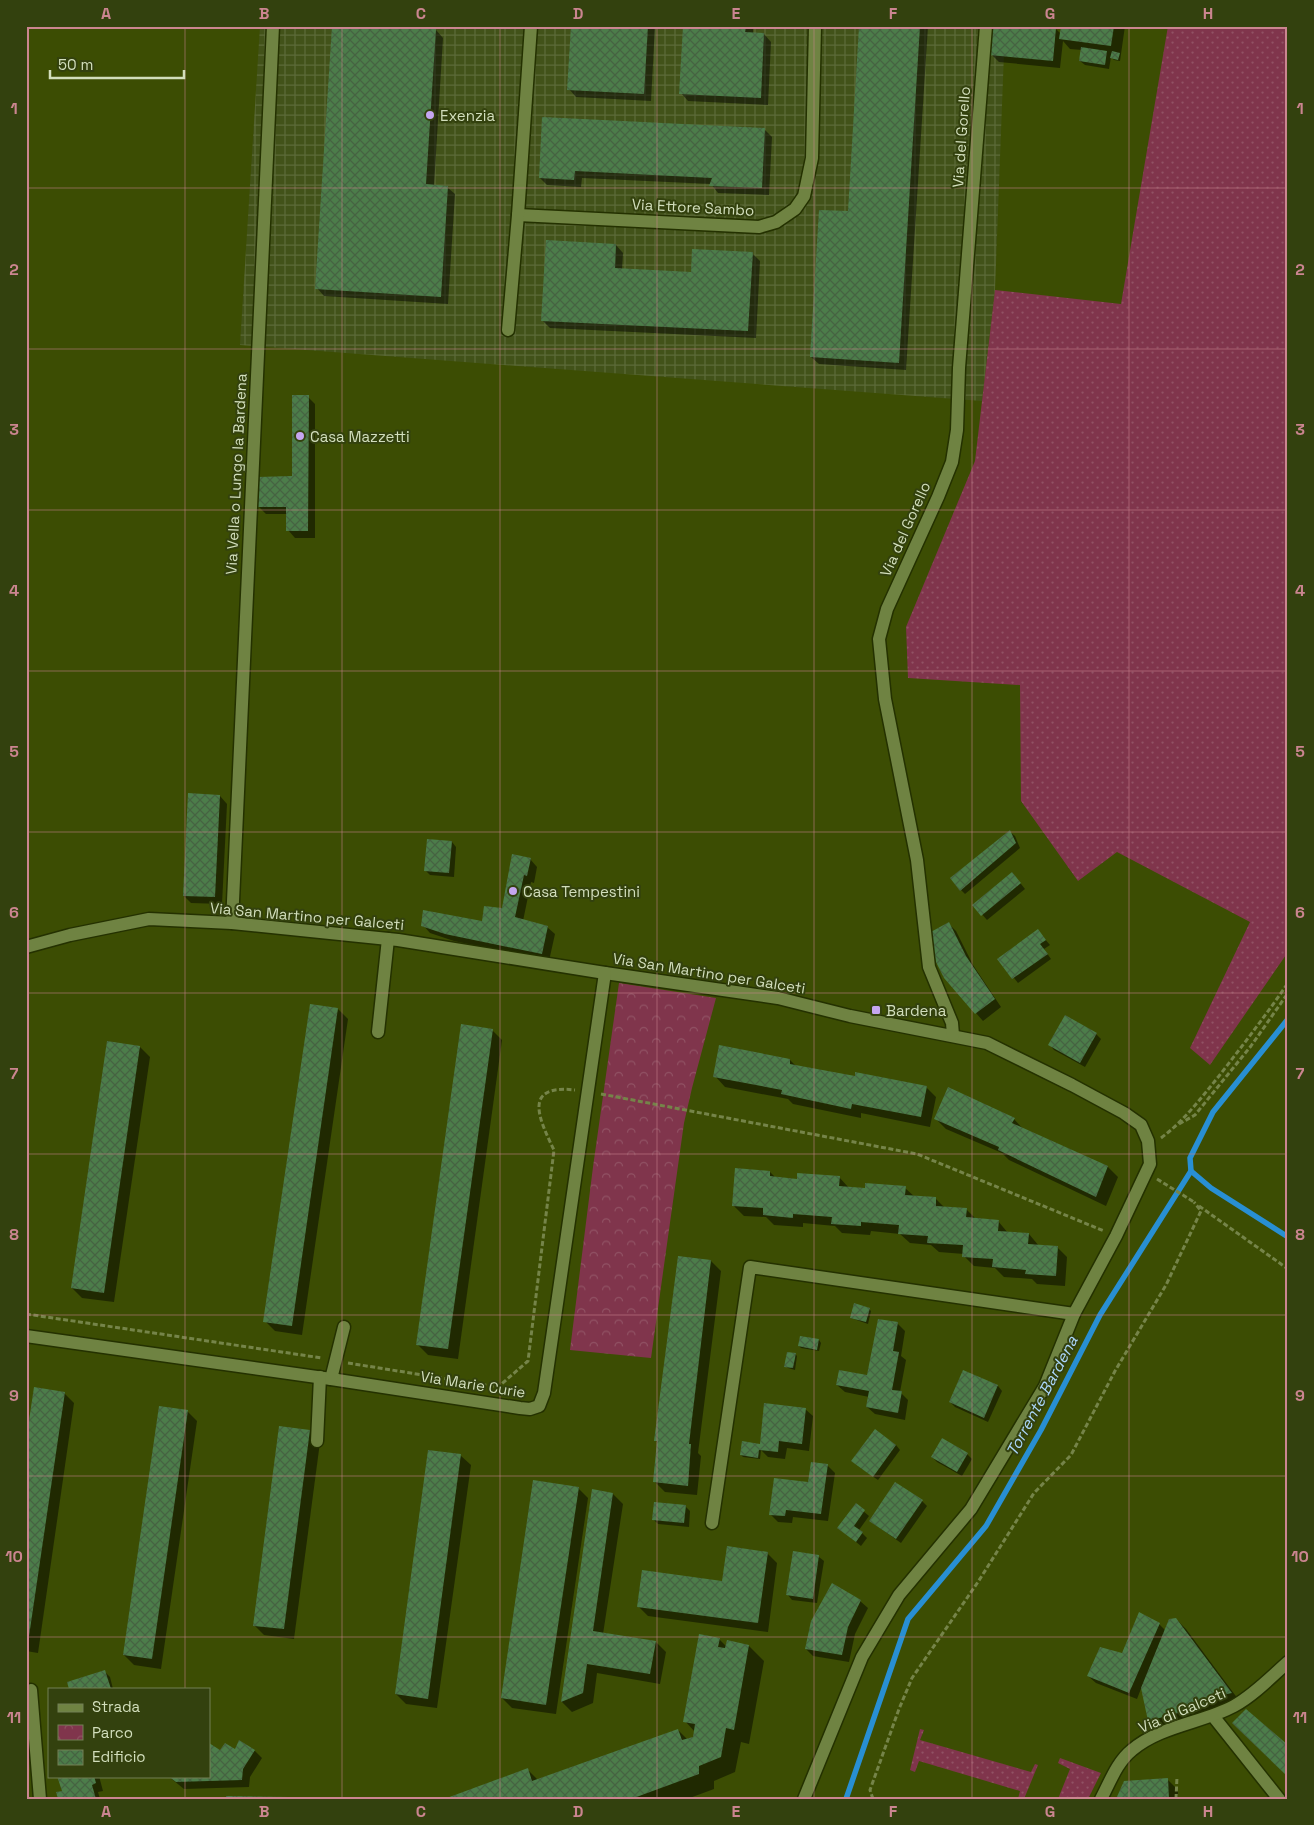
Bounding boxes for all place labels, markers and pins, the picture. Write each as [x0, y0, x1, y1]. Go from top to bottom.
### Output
place label: Exenzia [440, 106, 495, 125]
marker: Exenzia [424, 109, 436, 121]
place label: Casa Mazzetti [310, 427, 410, 446]
marker: Casa Mazzetti [294, 430, 306, 442]
place label: Casa Tempestini [523, 882, 640, 901]
marker: Casa Tempestini [507, 885, 519, 897]
place label: Bardena [886, 1001, 947, 1020]
marker: Bardena [870, 1004, 882, 1016]

